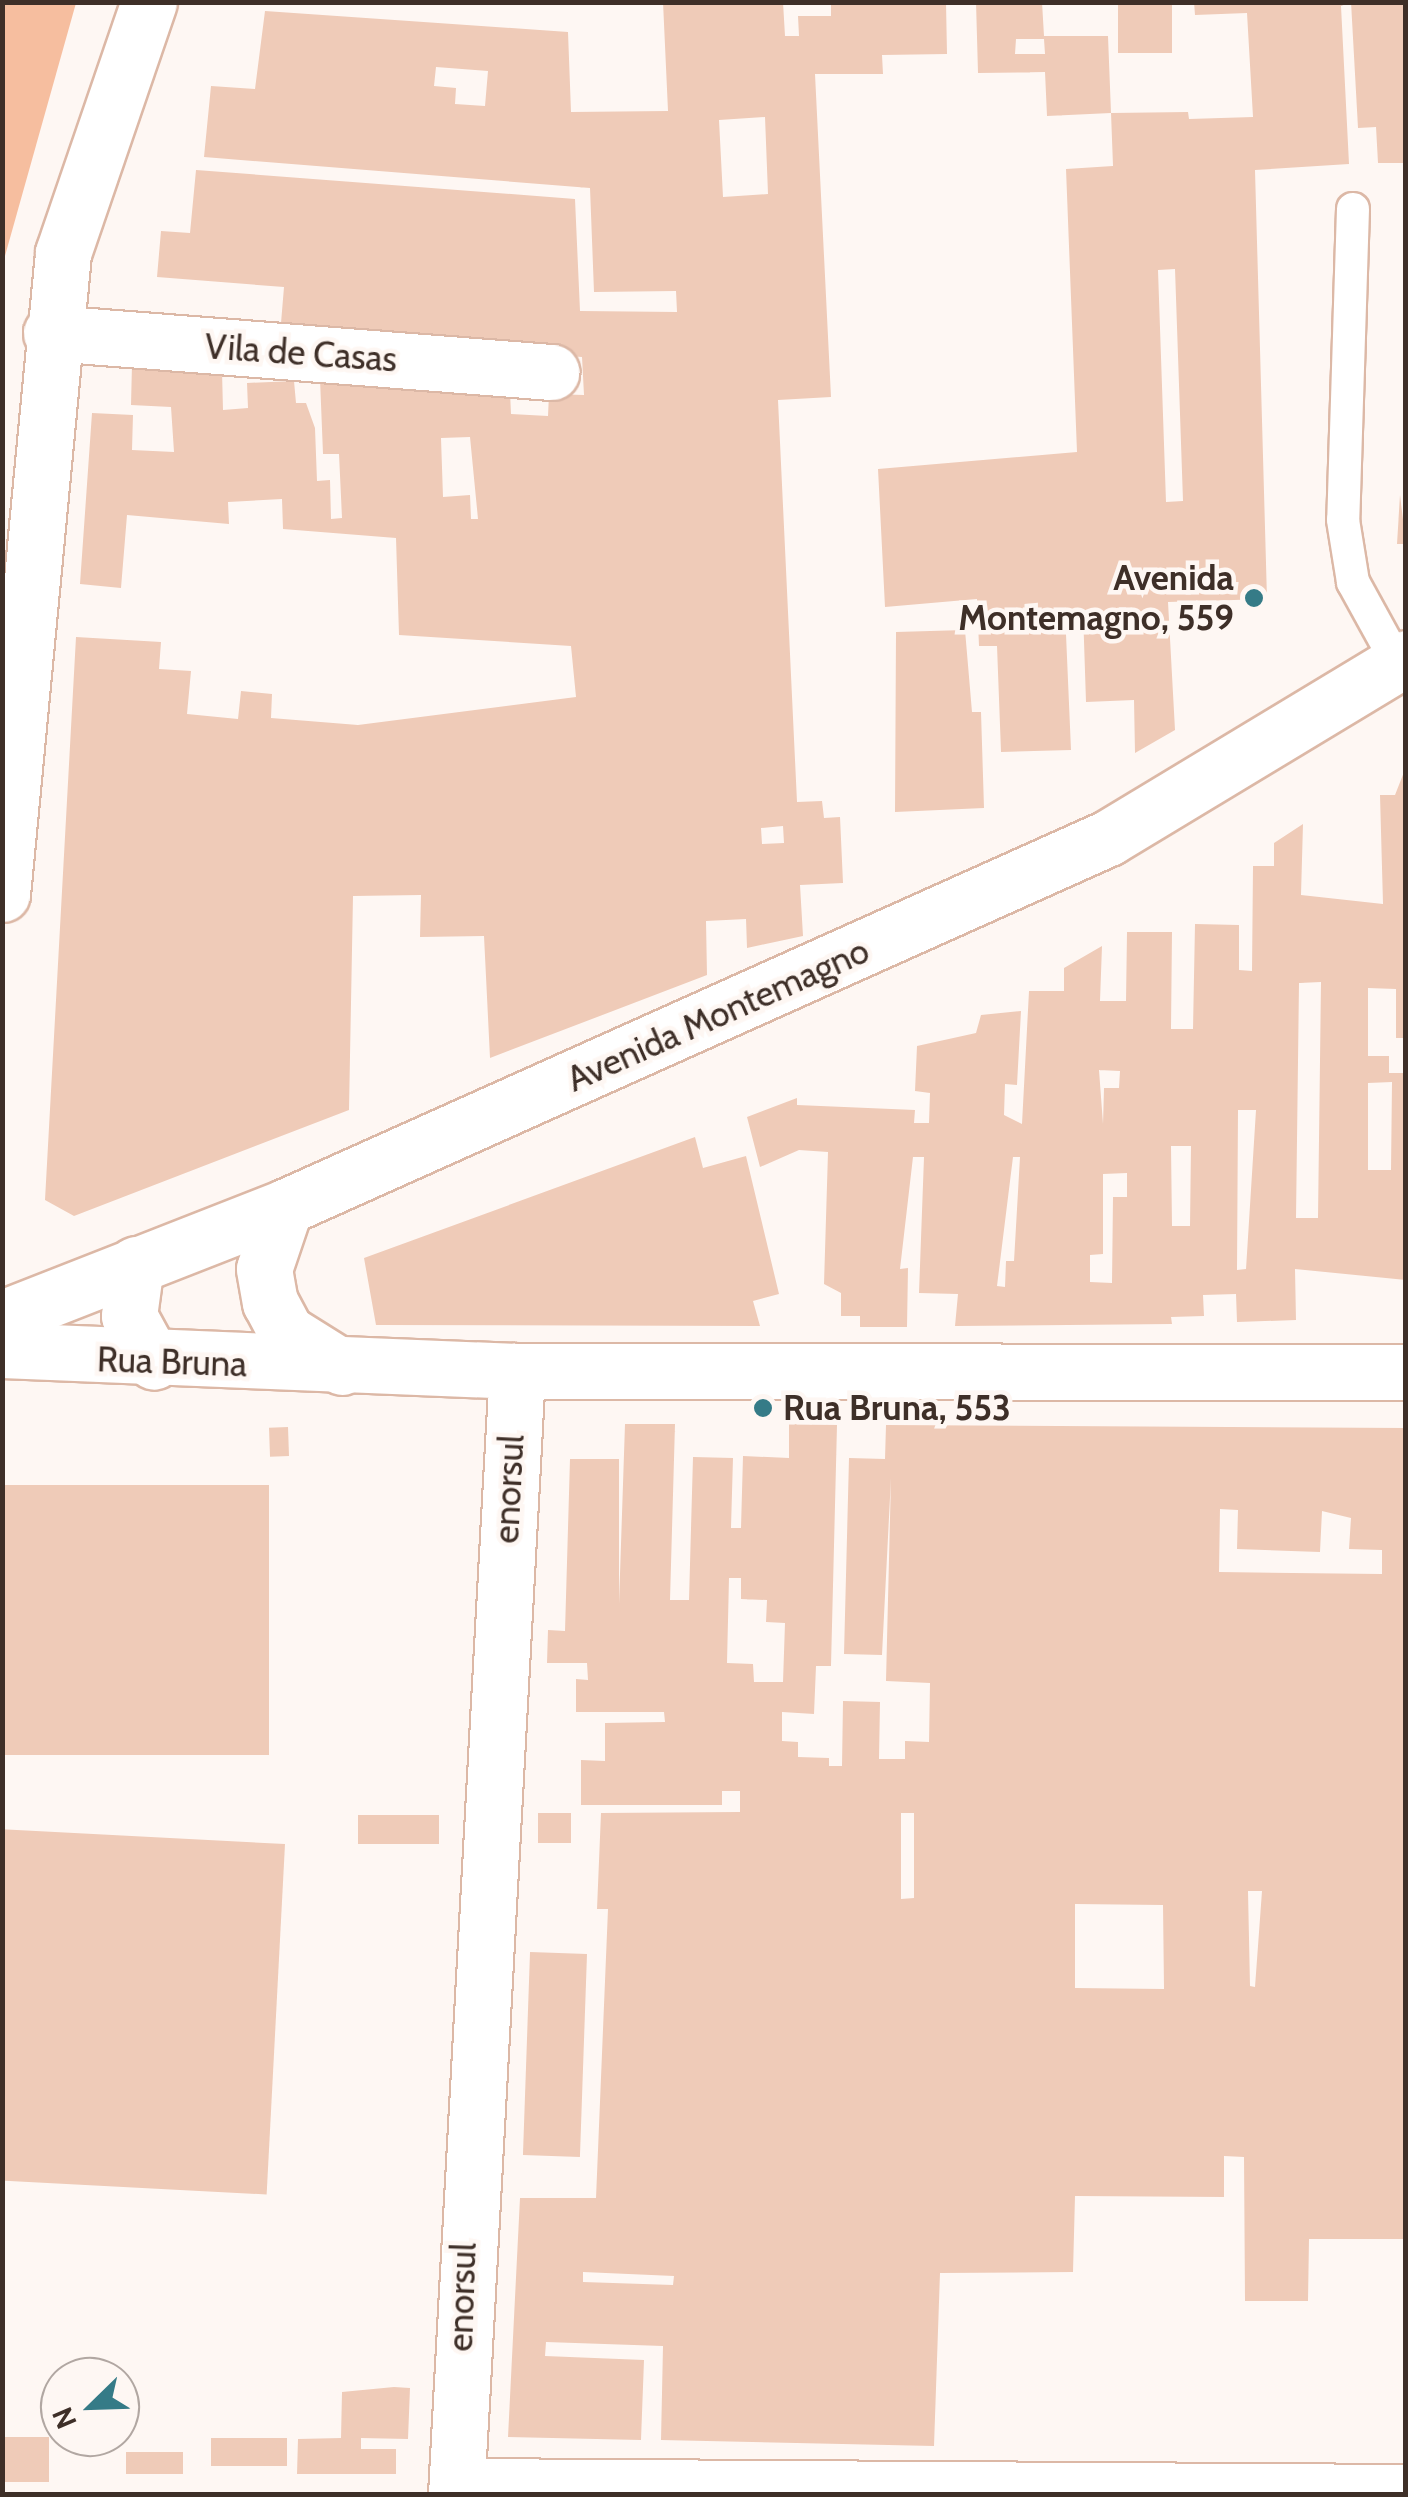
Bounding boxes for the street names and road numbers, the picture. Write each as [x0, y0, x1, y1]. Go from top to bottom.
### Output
street label: Vila de Casas [203, 325, 399, 381]
street label: Avenida Montemagno [561, 929, 875, 1101]
street label: Rua Bruna [96, 1338, 248, 1386]
street label: enorsul [485, 1434, 533, 1544]
street label: enorsul [439, 2242, 485, 2352]

